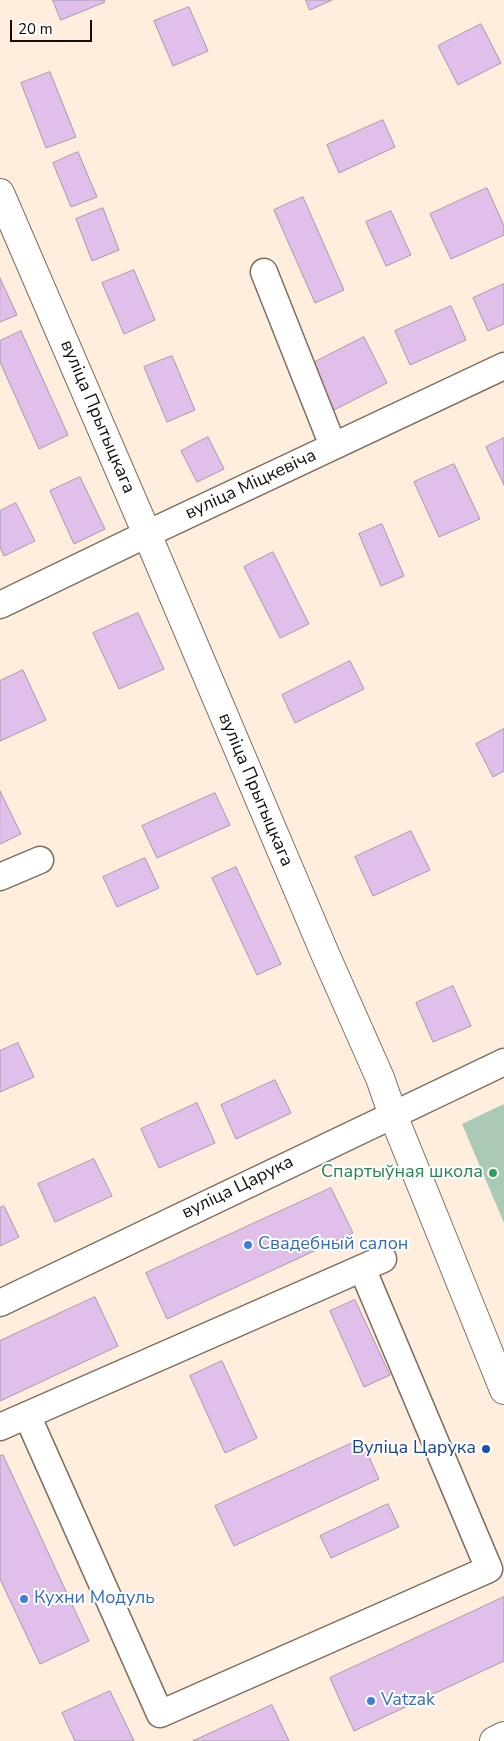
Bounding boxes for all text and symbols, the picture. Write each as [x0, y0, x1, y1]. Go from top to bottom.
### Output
scale bar [12, 10, 95, 42]
text: 20 m [18, 19, 53, 39]
street label: вуліца Прытыцкага [55, 337, 139, 497]
street label: вуліца Міцкевіча [182, 445, 320, 525]
street label: вуліца Прытыцкага [213, 710, 297, 870]
street label: вуліца Царука [179, 1152, 297, 1224]
place label: Спартыўная школа [321, 1162, 483, 1184]
marker: Спартыўная школа [487, 1167, 499, 1179]
place label: Свадебный салон [258, 1234, 408, 1256]
marker: Свадебный салон [242, 1239, 254, 1251]
place label: Вуліца Царука [352, 1438, 476, 1460]
marker: Вуліца Царука [480, 1443, 492, 1455]
place label: Кухни Модуль [34, 1588, 155, 1610]
marker: Кухни Модуль [18, 1593, 30, 1605]
place label: Vatzak [381, 1690, 435, 1712]
marker: Vatzak [365, 1695, 377, 1707]

